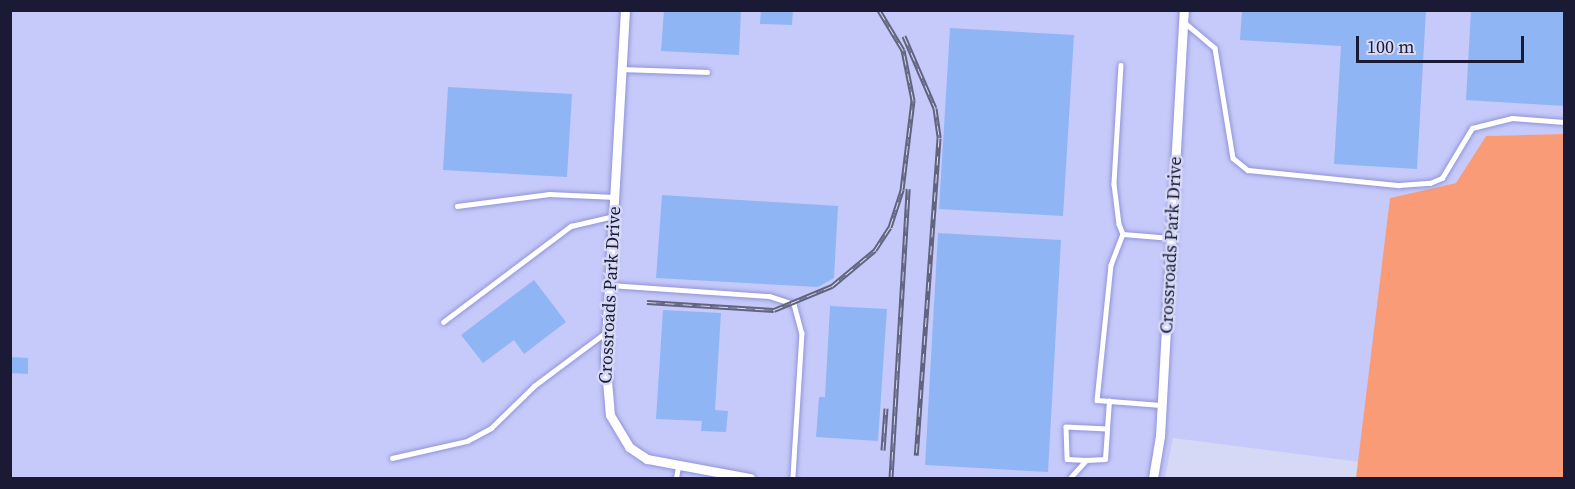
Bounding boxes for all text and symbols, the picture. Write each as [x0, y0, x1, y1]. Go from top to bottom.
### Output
scale bar [1359, 24, 1527, 62]
text: 100 m [1367, 34, 1414, 59]
street label: Crossroads Park Drive [1156, 156, 1186, 334]
street label: Crossroads Park Drive [595, 206, 625, 384]

